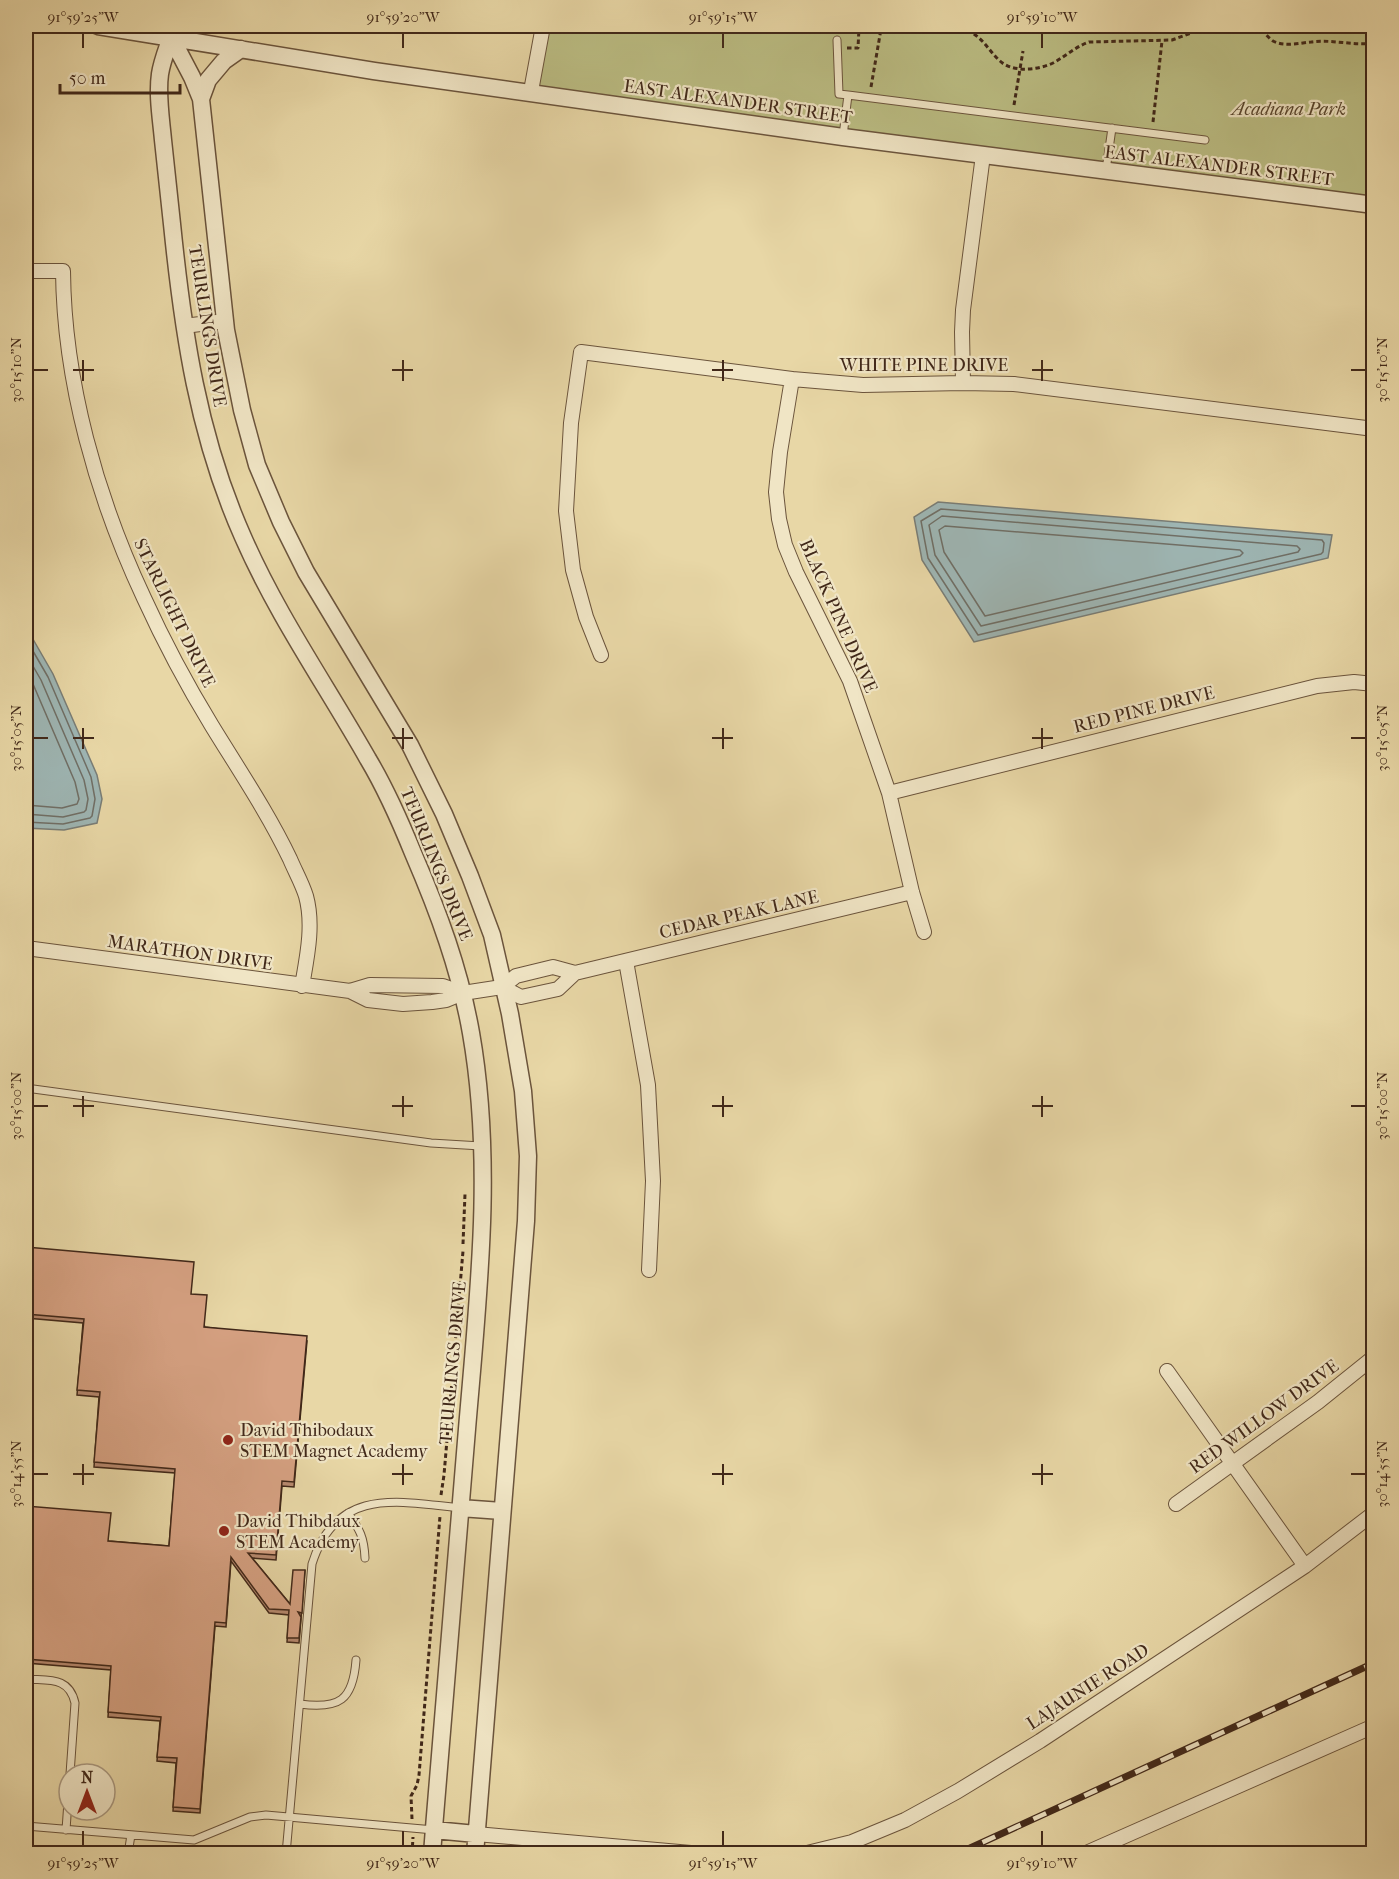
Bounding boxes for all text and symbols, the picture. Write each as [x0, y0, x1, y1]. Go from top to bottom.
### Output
text: 91°59'25"W [48, 8, 120, 26]
text: 91°59'20"W [367, 8, 441, 26]
text: 91°59'15"W [689, 8, 759, 26]
text: 91°59'10"W [1007, 8, 1078, 26]
scale bar [60, 57, 180, 95]
text: 50 m [69, 68, 106, 89]
street label: EAST ALEXANDER STREET [622, 76, 855, 129]
park label: Acadiana Park [1230, 99, 1346, 120]
street label: EAST ALEXANDER STREET [1103, 142, 1336, 191]
street label: TEURLINGS DRIVE [184, 243, 230, 409]
text: 30°15'10"N [7, 337, 25, 403]
text: 30°15'10"N [1373, 337, 1391, 403]
street label: WHITE PINE DRIVE [839, 355, 1008, 376]
street label: STARLIGHT DRIVE [129, 535, 219, 691]
street label: BLACK PINE DRIVE [795, 536, 881, 696]
street label: RED PINE DRIVE [1071, 682, 1217, 738]
text: 30°15'05"N [7, 704, 25, 771]
text: 30°15'05"N [1373, 704, 1391, 771]
street label: TEURLINGS DRIVE [396, 784, 476, 944]
street label: CEDAR PEAK LANE [657, 886, 821, 944]
street label: MARATHON DRIVE [106, 931, 274, 975]
text: 30°15'00"N [7, 1071, 25, 1140]
text: 30°15'00"N [1373, 1071, 1391, 1140]
street label: TEURLINGS DRIVE [435, 1281, 471, 1445]
street label: RED WILLOW DRIVE [1185, 1356, 1343, 1478]
place label: David Thibodaux STEM Magnet Academy [240, 1420, 429, 1462]
marker: David Thibodaux STEM Magnet Academy [221, 1433, 235, 1447]
text: 30°14'55"N [7, 1440, 25, 1508]
text: 30°14'55"N [1373, 1440, 1391, 1508]
place label: David Thibdaux STEM Academy [236, 1511, 361, 1553]
marker: David Thibdaux STEM Academy [217, 1524, 231, 1538]
street label: LAJAUNIE ROAD [1023, 1640, 1153, 1734]
north arrow [57, 1762, 117, 1822]
text: N [81, 1768, 94, 1787]
text: 91°59'25"W [48, 1854, 120, 1872]
text: 91°59'20"W [367, 1854, 441, 1872]
text: 91°59'15"W [689, 1854, 759, 1872]
text: 91°59'10"W [1007, 1854, 1078, 1872]

